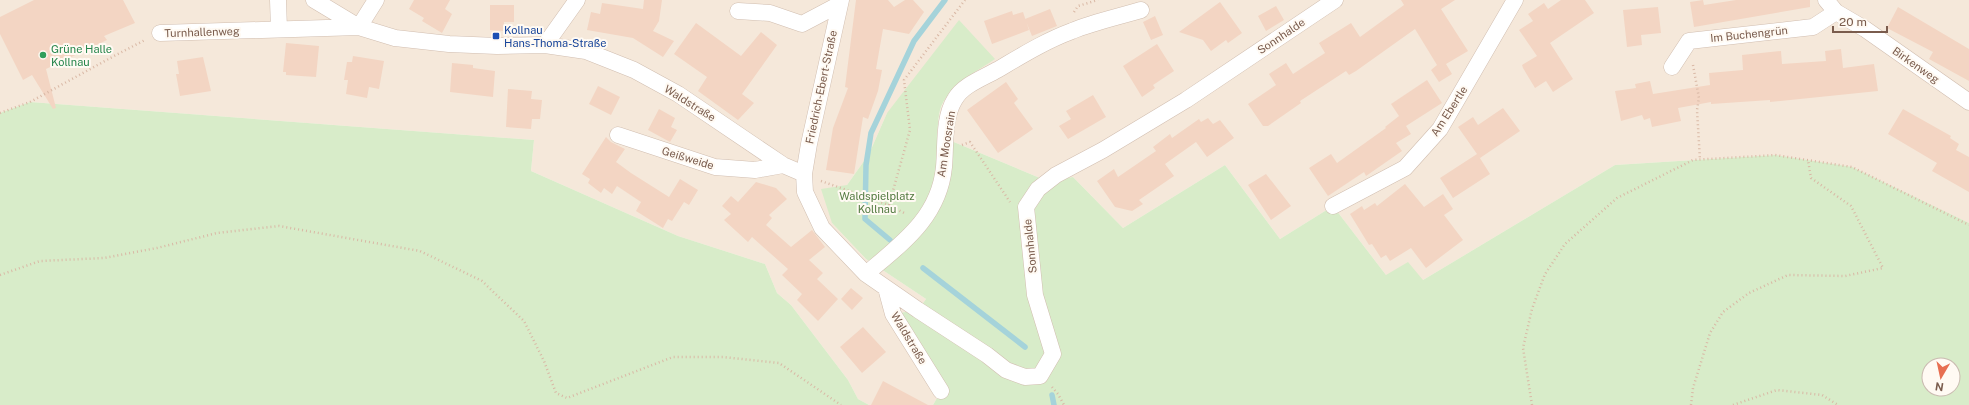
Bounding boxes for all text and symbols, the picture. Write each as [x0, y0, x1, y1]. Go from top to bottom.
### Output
scale bar [1833, 8, 1887, 34]
text: 20 m [1839, 15, 1867, 29]
street label: Sonnhalde [1255, 16, 1307, 56]
place label: Kollnau Hans-Thoma-Straße [504, 24, 606, 49]
street label: Im Buchengrün [1710, 24, 1788, 44]
street label: Turnhallenweg [164, 25, 240, 39]
street label: Friedrich-Ebert-Straße [803, 29, 839, 145]
marker: Kollnau Hans-Thoma-Straße [491, 31, 501, 41]
place label: Grüne Halle Kollnau [51, 43, 112, 68]
street label: Birkenweg [1890, 45, 1942, 86]
marker: Grüne Halle Kollnau [38, 50, 48, 60]
street label: Waldstraße [662, 82, 718, 124]
street label: Am Ebertle [1428, 84, 1470, 138]
street label: Am Moosrain [935, 110, 957, 178]
street label: Geißweide [661, 144, 715, 172]
park label: Waldspielplatz Kollnau [839, 190, 915, 215]
street label: Sonnhalde [1021, 218, 1039, 274]
street label: Waldstraße [889, 310, 929, 366]
north arrow [1921, 357, 1961, 397]
text: N [1934, 380, 1945, 393]

